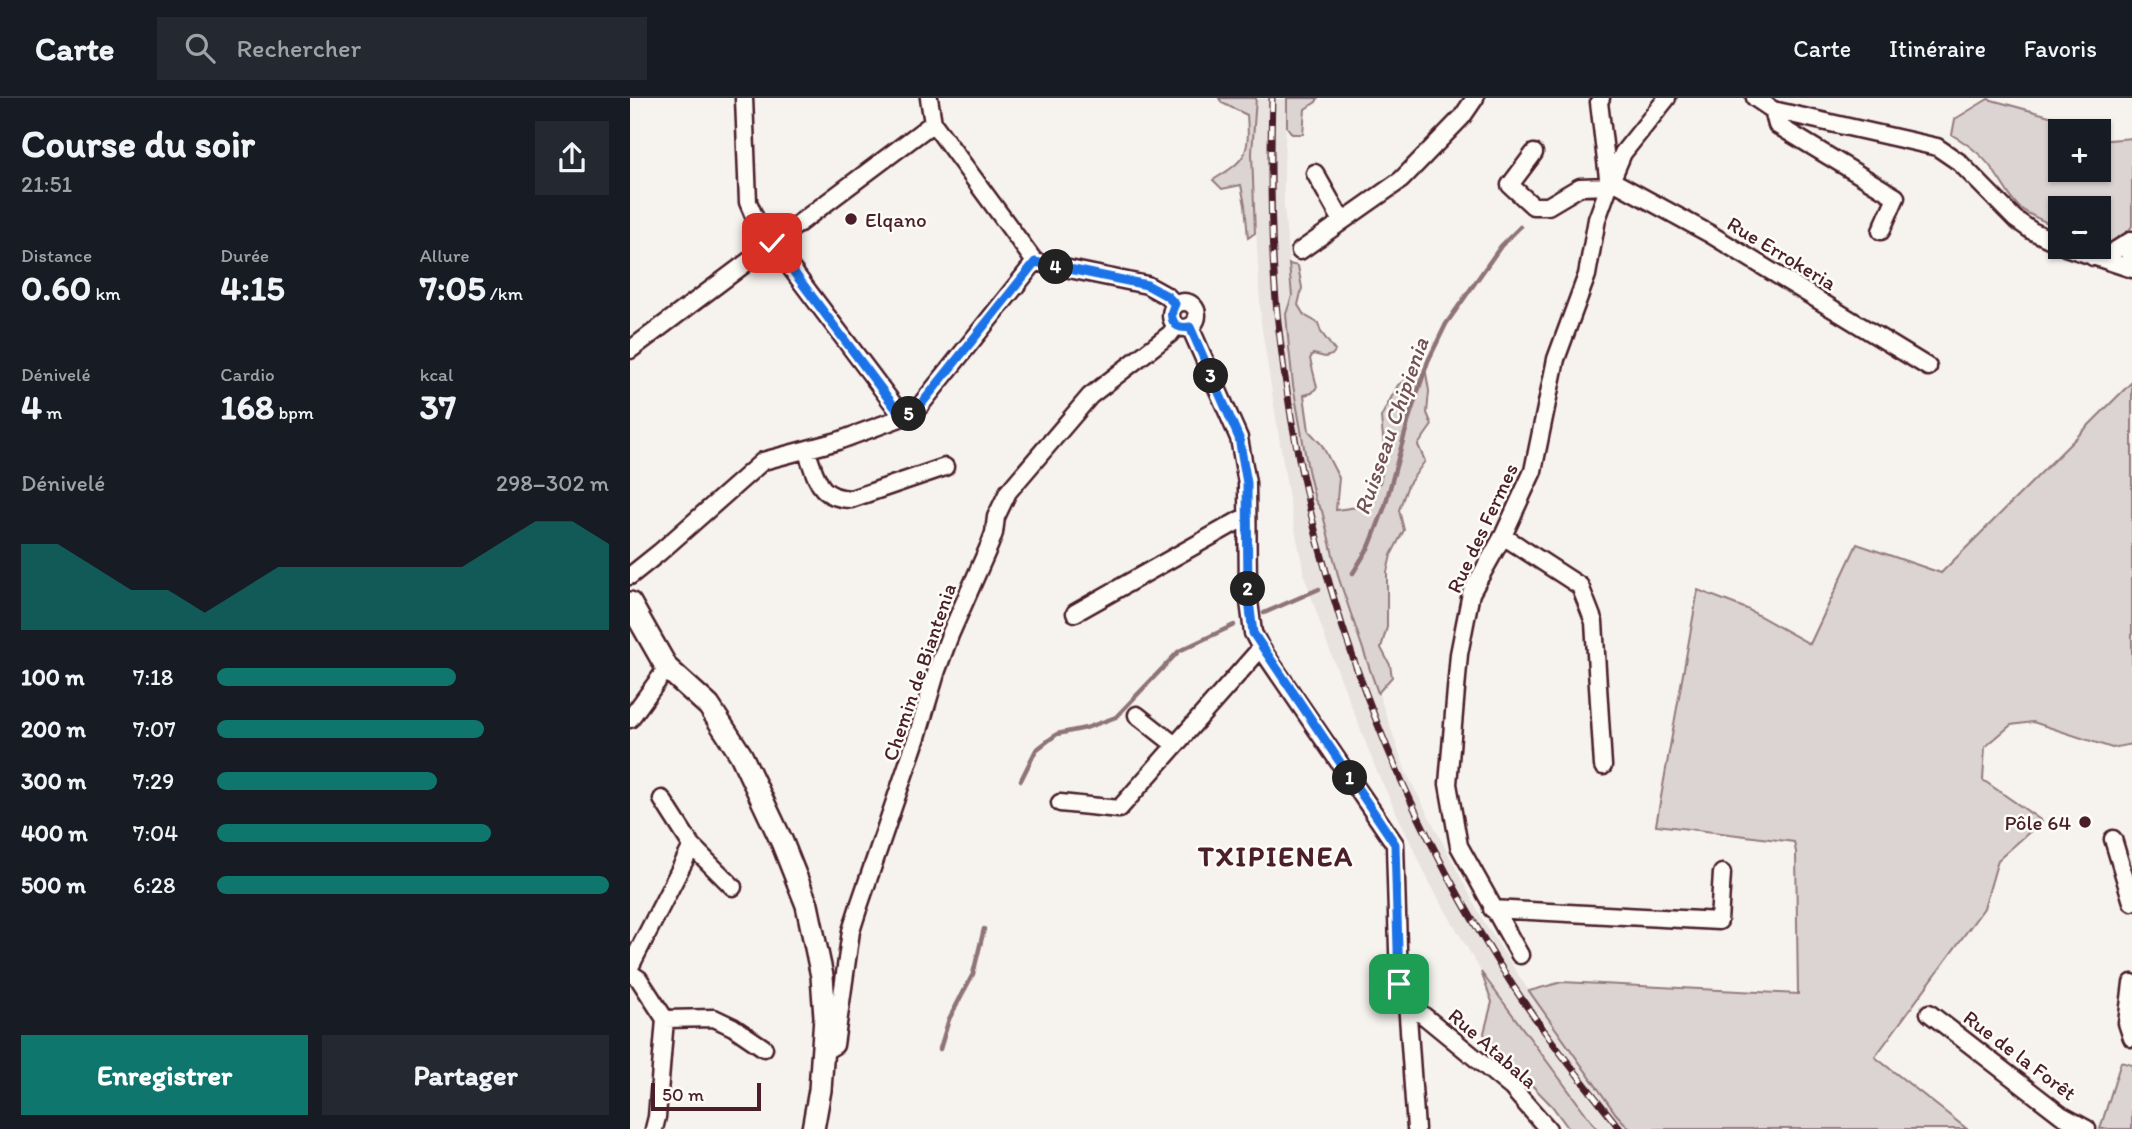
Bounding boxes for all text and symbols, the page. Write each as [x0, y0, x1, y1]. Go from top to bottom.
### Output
search box [157, 17, 647, 80]
text: Carte [35, 29, 115, 68]
icon: search [181, 29, 219, 67]
text: Rechercher [237, 32, 361, 64]
text: Carte [1793, 34, 1851, 63]
text: Itinéraire [1889, 34, 1986, 63]
text: Favoris [2024, 34, 2097, 63]
map controls [2048, 119, 2111, 259]
button: + [2048, 119, 2111, 182]
text: Course du soir [21, 121, 255, 167]
button: share [535, 121, 609, 195]
text: 21:51 [21, 170, 72, 198]
button: − [2048, 196, 2111, 259]
place label: Elqano [865, 207, 927, 232]
marker: Elqano [843, 211, 859, 227]
street label: Rue Errokeria [1723, 211, 1841, 295]
pin [742, 213, 802, 273]
icon: check [753, 224, 791, 262]
text: Distance [21, 244, 92, 267]
text: Durée [220, 244, 269, 267]
text: Allure [420, 244, 470, 267]
pin: 4 [1038, 250, 1074, 284]
text: 4 [1050, 255, 1061, 278]
text: 0.60 [21, 267, 91, 309]
text: 4:15 [220, 267, 285, 309]
text: 7:05 [420, 267, 486, 309]
text: km [91, 282, 121, 305]
text: /km [486, 282, 523, 305]
water label: Ruisseau Chipienia [1348, 333, 1435, 518]
pin: 3 [1194, 358, 1228, 394]
text: Dénivelé [21, 363, 91, 386]
text: Cardio [220, 363, 275, 386]
text: kcal [420, 363, 453, 386]
text: 3 [1205, 364, 1216, 387]
text: 4 [21, 386, 42, 428]
text: 168 [220, 386, 274, 428]
text: 37 [420, 386, 456, 428]
pin: 5 [892, 396, 926, 432]
text: m [42, 401, 62, 424]
text: bpm [274, 401, 314, 424]
text: 5 [904, 402, 913, 425]
street label: Rue des Fermes [1441, 459, 1523, 597]
text: Dénivelé [21, 469, 105, 497]
text: 298–302 m [496, 469, 609, 497]
pin: 2 [1230, 572, 1266, 606]
text: 2 [1243, 577, 1253, 600]
street label: Chemin de Biantenia [877, 580, 961, 764]
text: 100 m [21, 663, 85, 691]
text: 7:18 [133, 663, 173, 691]
text: 200 m [21, 715, 86, 743]
text: 7:07 [133, 715, 176, 743]
pin: 1 [1332, 760, 1368, 796]
text: 1 [1345, 766, 1354, 789]
text: 300 m [21, 767, 86, 795]
text: 7:29 [133, 767, 174, 795]
place label: Pôle 64 [2004, 810, 2071, 835]
marker: Pôle 64 [2077, 814, 2093, 830]
text: 400 m [21, 819, 88, 847]
text: 7:04 [133, 819, 178, 847]
district label: TXIPIENEA [1197, 839, 1354, 873]
text: 500 m [21, 871, 86, 899]
text: 6:28 [133, 871, 176, 899]
pin [1369, 954, 1429, 1014]
icon: arrive [1380, 965, 1418, 1003]
street label: Rue Atabala [1444, 1003, 1542, 1093]
street label: Rue de la Forêt [1959, 1004, 2081, 1106]
button: Enregistrer [21, 1035, 308, 1115]
button: Partager [322, 1035, 609, 1115]
scale bar [651, 1080, 761, 1112]
text: 50 m [662, 1083, 704, 1106]

